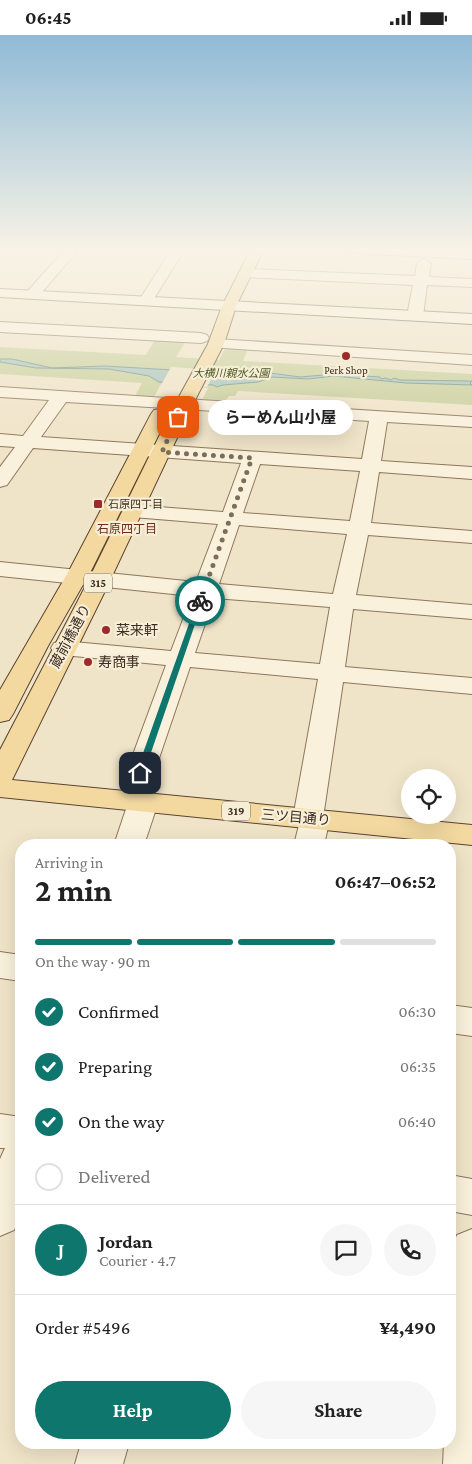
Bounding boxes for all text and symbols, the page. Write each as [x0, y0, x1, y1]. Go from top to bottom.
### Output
text: 06:45 [25, 7, 72, 28]
marker: Perk Shop [340, 350, 352, 362]
place label: Perk Shop [324, 364, 368, 377]
park label: 大横川親水公園 [193, 367, 271, 379]
pin [157, 396, 199, 438]
callout: らーめん山小屋 [208, 399, 353, 435]
icon: bag [164, 403, 192, 431]
text: らーめん山小屋 [224, 409, 337, 426]
marker: 石原四丁目 [92, 498, 104, 510]
place label: 石原四丁目 [108, 498, 163, 510]
district label: 石原四丁目 [97, 522, 157, 536]
road number: 315 [84, 573, 112, 593]
courier [175, 576, 225, 626]
icon: bike [186, 587, 214, 615]
street label: 蔵前橋通り [47, 601, 93, 671]
place label: 菜来軒 [116, 622, 158, 638]
marker: 菜来軒 [100, 624, 112, 636]
place label: 寿商事 [98, 654, 140, 670]
marker: 寿商事 [82, 656, 94, 668]
pin [119, 752, 161, 794]
icon: home [126, 759, 154, 787]
map controls [401, 769, 456, 824]
button: locate [401, 769, 456, 824]
road number: 319 [222, 801, 250, 821]
street label: 三ツ目通り [260, 806, 332, 828]
text: Arriving in [35, 854, 103, 871]
text: 06:47–06:52 [335, 871, 436, 892]
text: 2 min [35, 872, 112, 908]
text: On the way · 90 m [35, 953, 150, 970]
icon: check [35, 998, 63, 1026]
text: Confirmed [78, 1001, 159, 1022]
text: 06:30 [399, 1003, 436, 1020]
icon: check [35, 1053, 63, 1081]
text: Preparing [78, 1056, 152, 1077]
text: 06:35 [400, 1058, 436, 1075]
icon: check [35, 1108, 63, 1136]
text: On the way [78, 1111, 164, 1132]
text: 06:40 [398, 1113, 436, 1130]
text: Delivered [78, 1166, 151, 1187]
button: chat [320, 1224, 372, 1276]
button: phone [384, 1224, 436, 1276]
text: Jordan [99, 1231, 153, 1252]
text: J [58, 1239, 64, 1260]
text: Courier · 4.7 [99, 1252, 176, 1269]
text: Order #5496 [35, 1317, 130, 1338]
text: ¥4,490 [380, 1317, 436, 1338]
button: Help [35, 1381, 231, 1439]
button: Share [241, 1381, 436, 1439]

